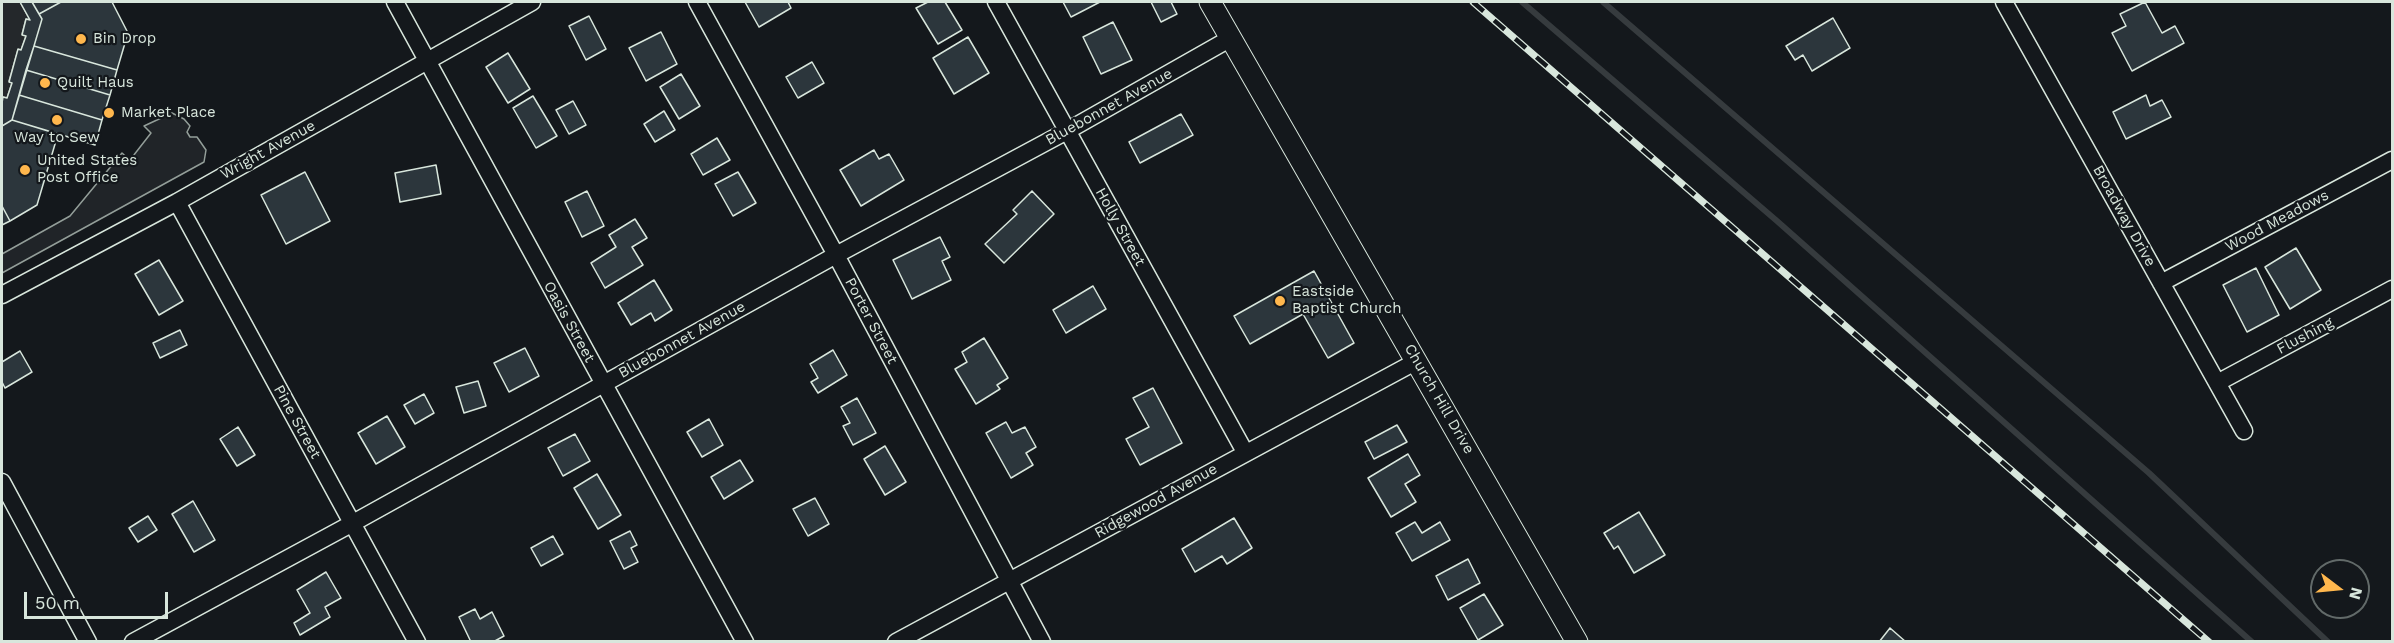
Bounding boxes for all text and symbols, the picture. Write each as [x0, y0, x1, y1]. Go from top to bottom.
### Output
place label: Bin Drop [93, 30, 156, 48]
marker: Bin Drop [74, 32, 88, 46]
street label: Bluebonnet Avenue [1042, 65, 1176, 149]
place label: Quilt Haus [57, 74, 134, 92]
marker: Quilt Haus [38, 76, 52, 90]
place label: Market Place [121, 104, 216, 122]
marker: Market Place [102, 106, 116, 120]
marker: Way to Sew [50, 113, 64, 127]
street label: Wright Avenue [217, 116, 319, 184]
place label: Way to Sew [14, 129, 100, 147]
place label: United States Post Office [37, 152, 137, 187]
street label: Broadway Drive [2089, 162, 2159, 270]
marker: United States Post Office [18, 163, 32, 177]
street label: Holly Street [1091, 185, 1149, 269]
street label: Wood Meadows [2222, 186, 2332, 256]
street label: Porter Street [841, 275, 901, 367]
street label: Oasis Street [539, 278, 599, 366]
place label: Eastside Baptist Church [1292, 283, 1402, 318]
marker: Eastside Baptist Church [1273, 294, 1287, 308]
street label: Bluebonnet Avenue [615, 298, 749, 382]
street label: Flushing [2274, 314, 2336, 358]
street label: Church Hill Drive [1400, 341, 1478, 457]
street label: Pine Street [269, 382, 325, 462]
street label: Ridgewood Avenue [1091, 460, 1221, 542]
north arrow [2310, 559, 2370, 619]
scale bar [27, 580, 171, 618]
text: N [2345, 585, 2367, 602]
text: 50 m [35, 592, 80, 613]

